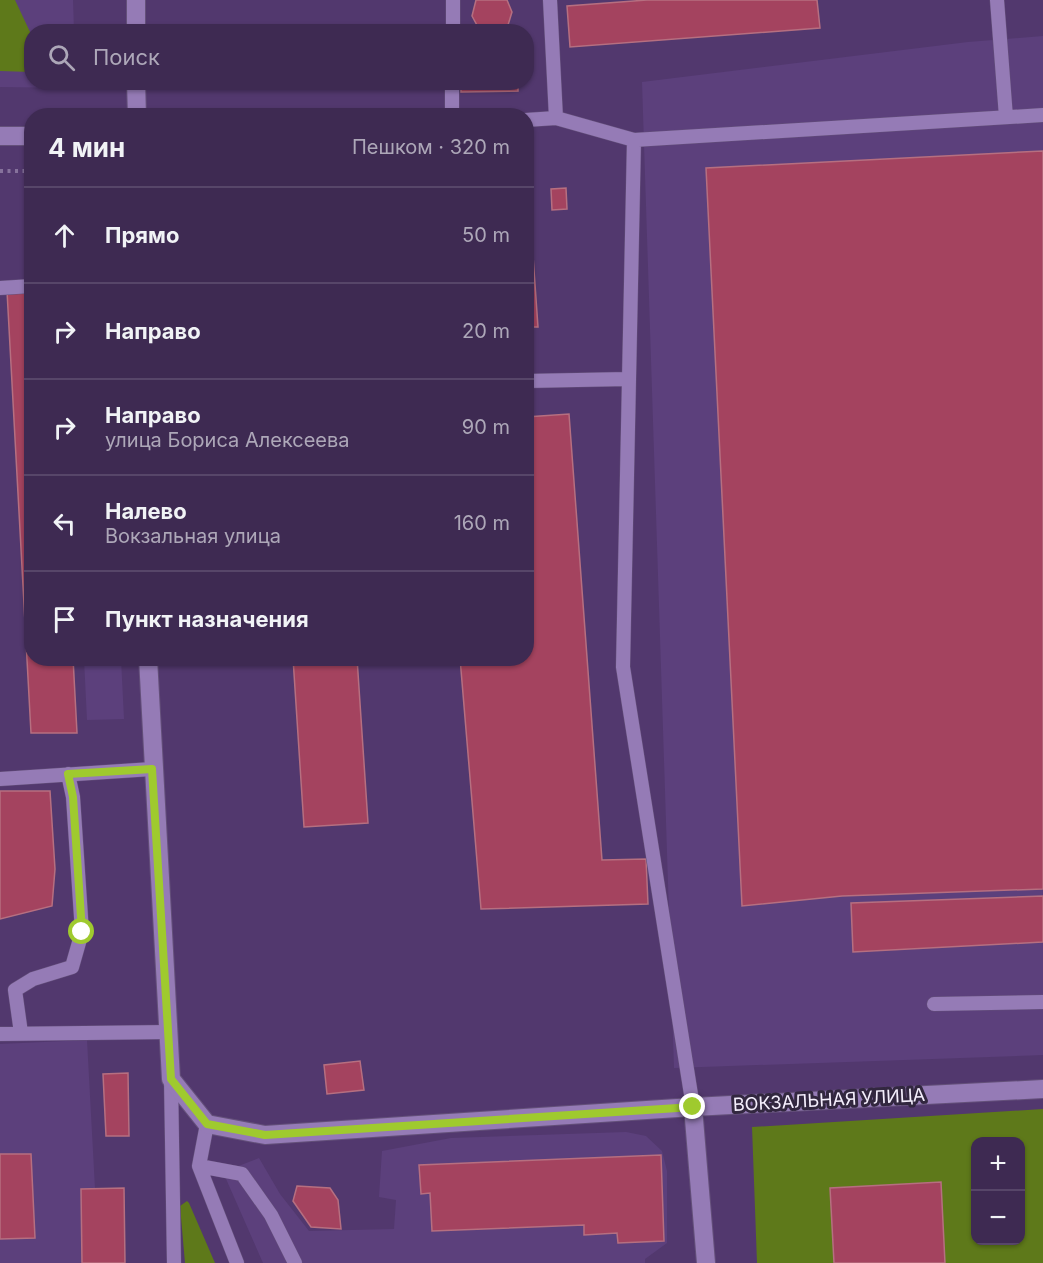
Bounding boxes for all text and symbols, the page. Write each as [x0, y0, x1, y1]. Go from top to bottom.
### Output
search box [24, 24, 534, 90]
icon: search [45, 41, 78, 74]
text: Поиск [93, 44, 160, 70]
text: 4 мин [48, 132, 125, 163]
text: Пешком · 320 m [352, 135, 510, 159]
icon: ahead [48, 219, 81, 252]
text: Прямо [105, 222, 179, 248]
text: 50 m [462, 223, 510, 247]
icon: right [48, 315, 81, 348]
text: Направо [105, 318, 201, 344]
text: 20 m [462, 319, 510, 343]
text: Направо [105, 402, 201, 428]
icon: right [48, 411, 81, 444]
text: 90 m [462, 415, 510, 439]
text: улица Бориса Алексеева [105, 428, 350, 452]
text: Налево [105, 498, 187, 524]
icon: left [48, 507, 81, 540]
text: 160 m [454, 511, 510, 535]
text: Вокзальная улица [105, 524, 281, 548]
icon: arrive [48, 603, 81, 636]
text: Пункт назначения [105, 606, 309, 632]
route start [68, 918, 94, 944]
street label: ВОКЗАЛЬНАЯ УЛИЦА [732, 1084, 926, 1115]
route end [679, 1093, 705, 1119]
map controls [971, 1137, 1025, 1245]
button: + [971, 1137, 1025, 1191]
button: − [971, 1191, 1025, 1245]

